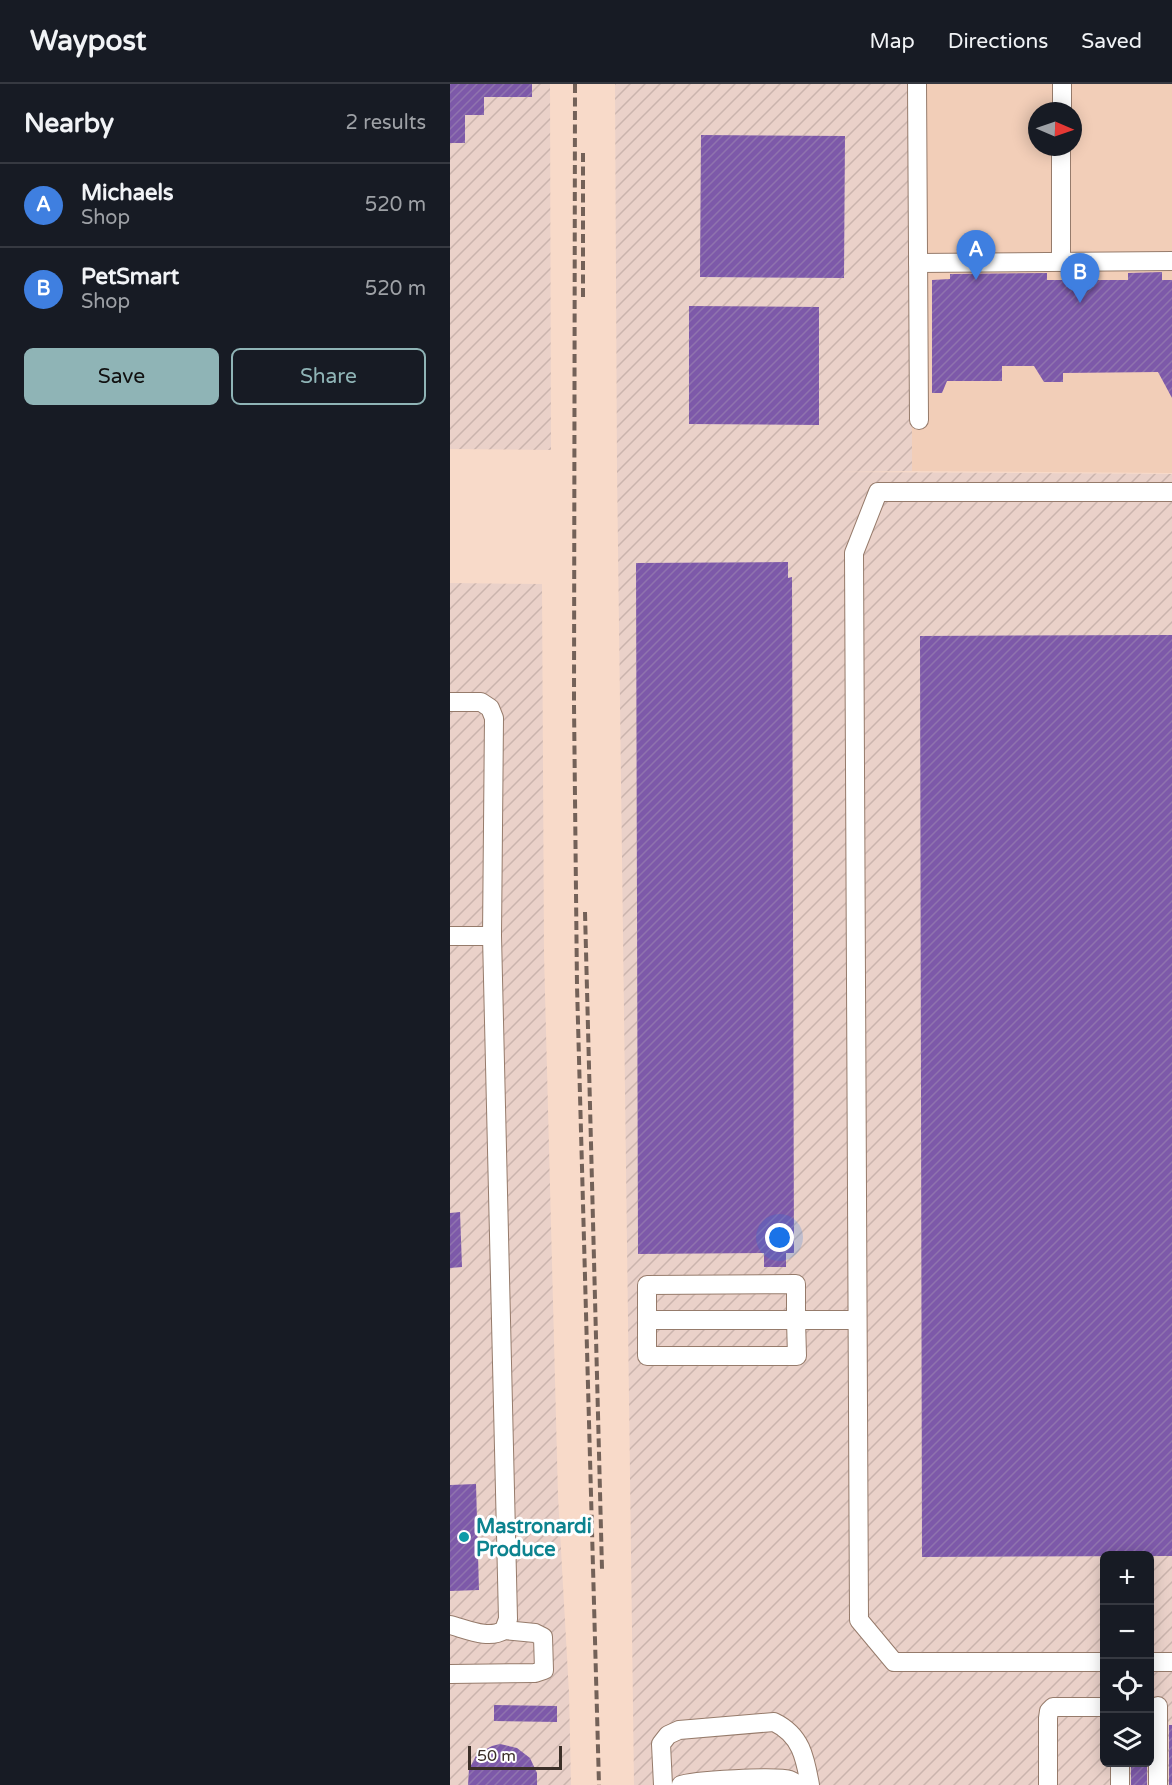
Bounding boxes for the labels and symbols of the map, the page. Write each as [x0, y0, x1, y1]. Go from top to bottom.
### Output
north arrow [1028, 102, 1082, 156]
pin: A [956, 230, 996, 280]
pin: B [1060, 254, 1100, 303]
your location [765, 1223, 794, 1252]
place label: Mastronardi Produce [476, 1515, 592, 1562]
marker: Mastronardi Produce [457, 1530, 471, 1544]
scale bar [468, 1743, 562, 1770]

